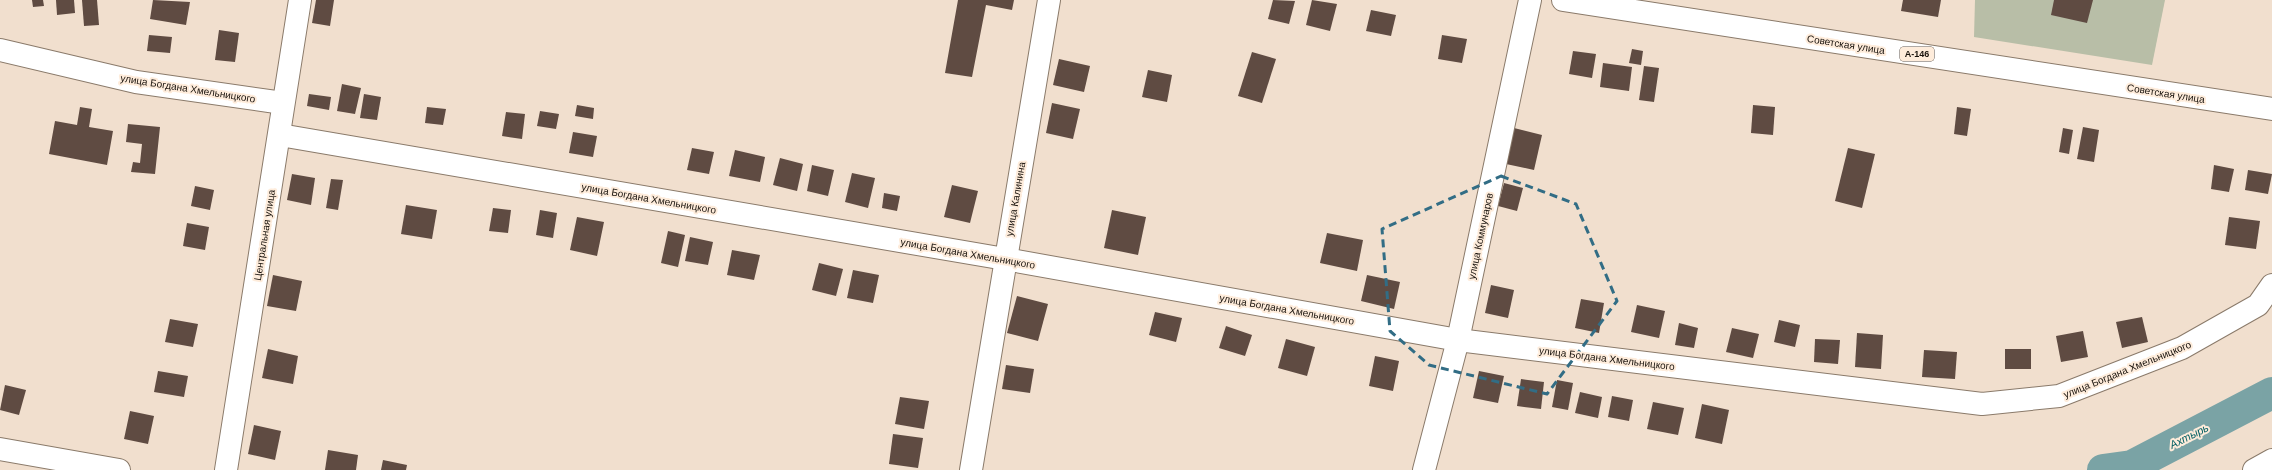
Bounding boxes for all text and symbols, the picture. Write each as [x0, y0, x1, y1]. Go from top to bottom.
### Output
street label: Советская улица [1806, 33, 1886, 56]
road number: А-146 [1900, 47, 1934, 61]
street label: улица Богдана Хмельницкого [120, 72, 257, 105]
street label: Советская улица [2126, 82, 2206, 105]
street label: улица Калинина [1004, 161, 1028, 237]
street label: улица Богдана Хмельницкого [581, 181, 718, 216]
street label: Центральная улица [252, 188, 277, 281]
street label: улица Коммунаров [1466, 192, 1495, 280]
street label: улица Богдана Хмельницкого [900, 236, 1037, 271]
street label: улица Богдана Хмельницкого [1219, 292, 1356, 327]
street label: улица Богдана Хмельницкого [2062, 339, 2193, 400]
street label: улица Богдана Хмельницкого [1539, 345, 1676, 372]
water label: Ахтырь [2167, 421, 2211, 451]

